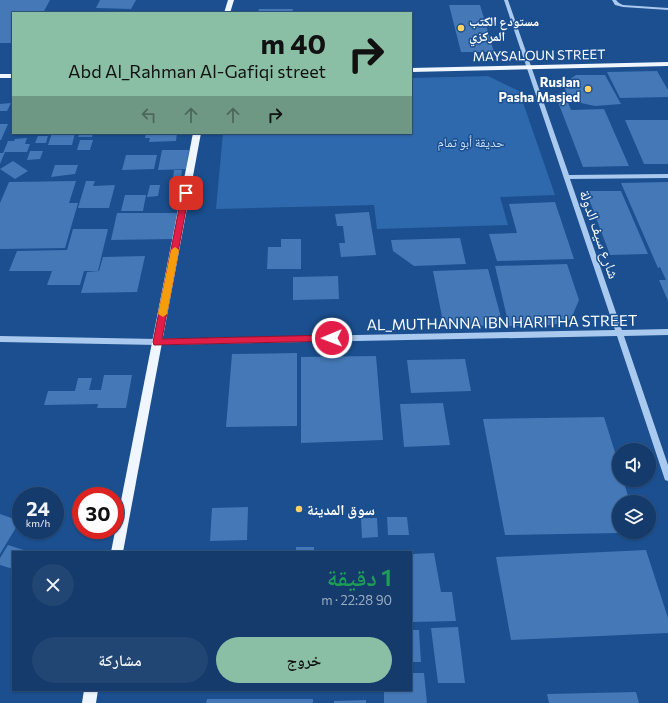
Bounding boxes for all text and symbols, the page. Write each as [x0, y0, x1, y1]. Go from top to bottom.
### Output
place label: مستودع الكتب المركزي [469, 13, 539, 47]
marker: مستودع الكتب المركزي [456, 23, 466, 33]
text: 40 m [260, 26, 326, 60]
icon: right [340, 28, 392, 80]
street label: MAYSALOUN STREET [472, 46, 606, 64]
text: Abd Al_Rahman Al-Gafiqi street [68, 60, 326, 82]
place label: Ruslan Pasha Masjed [498, 74, 580, 105]
marker: Ruslan Pasha Masjed [583, 84, 593, 94]
icon: left [138, 104, 160, 126]
icon: ahead [180, 104, 202, 126]
icon: ahead [222, 104, 244, 126]
icon: right [264, 104, 286, 126]
park label: حديقة أبو تمام [437, 134, 505, 151]
pin [169, 176, 203, 210]
icon: arrive [175, 182, 197, 204]
street label: شارع سيف الدولة [575, 187, 624, 281]
street label: AL_MUTHANNA IBN HARITHA STREET [366, 311, 638, 333]
position arrow [311, 317, 353, 359]
map controls [612, 443, 656, 539]
button: sound [612, 443, 656, 487]
speed limit sign: 30 [72, 487, 124, 539]
button: layers [612, 495, 656, 539]
text: 24 [26, 496, 50, 520]
place label: سوق المدينة [307, 500, 375, 519]
marker: سوق المدينة [294, 504, 304, 514]
text: km/h [26, 517, 50, 529]
text: 1 دقيقة [327, 562, 392, 591]
button: close [32, 564, 74, 606]
text: 90 m · 22:28 [321, 592, 392, 608]
button: مشاركة [32, 637, 208, 683]
button: خروج [216, 637, 392, 683]

